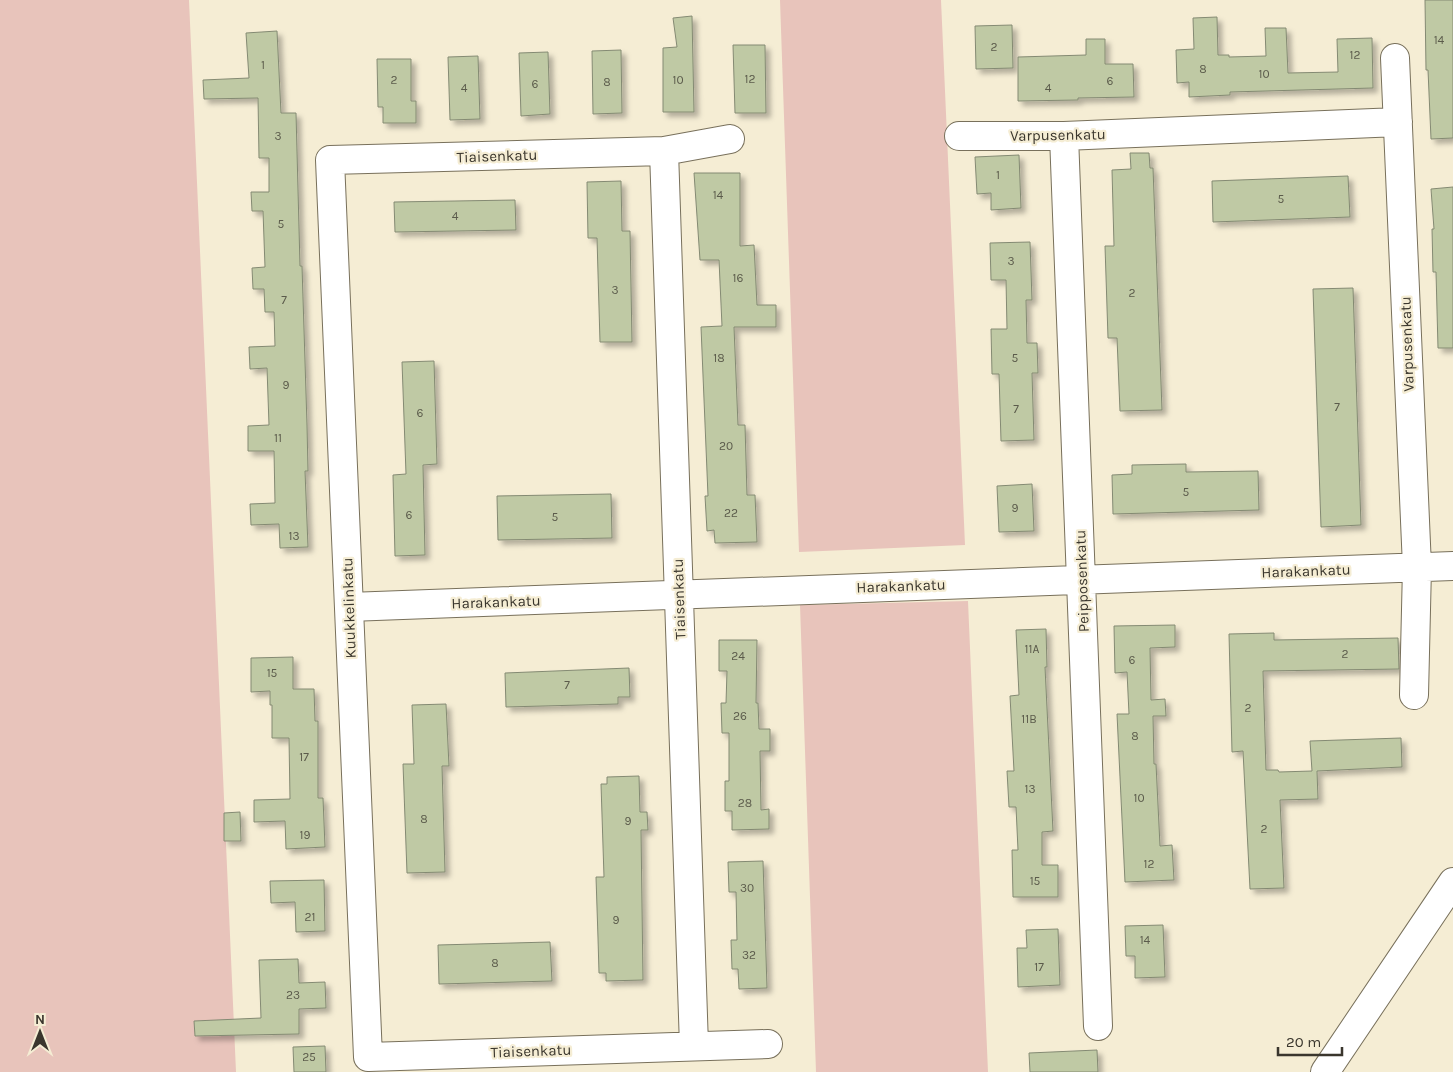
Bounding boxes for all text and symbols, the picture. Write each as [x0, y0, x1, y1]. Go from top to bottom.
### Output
house number: 14 [1434, 33, 1445, 47]
house number: 2 [991, 40, 998, 54]
house number: 12 [1350, 48, 1361, 62]
house number: 1 [261, 58, 265, 72]
house number: 8 [1199, 62, 1207, 76]
house number: 10 [1258, 67, 1270, 81]
house number: 12 [745, 72, 756, 86]
house number: 2 [391, 73, 398, 87]
house number: 10 [672, 73, 684, 87]
house number: 6 [1107, 74, 1114, 88]
house number: 8 [603, 75, 611, 89]
house number: 6 [532, 77, 539, 91]
house number: 4 [461, 81, 468, 95]
house number: 4 [1045, 81, 1052, 95]
street label: Varpusenkatu [1010, 125, 1106, 145]
house number: 3 [274, 129, 282, 143]
street label: Tiaisenkatu [456, 146, 538, 166]
house number: 1 [996, 168, 1000, 182]
house number: 14 [713, 188, 724, 202]
house number: 5 [1278, 192, 1285, 206]
house number: 4 [452, 209, 459, 223]
house number: 5 [278, 217, 285, 231]
house number: 3 [1007, 254, 1015, 268]
house number: 16 [733, 271, 744, 285]
house number: 3 [611, 283, 619, 297]
house number: 2 [1129, 286, 1136, 300]
house number: 7 [281, 293, 287, 307]
street label: Varpusenkatu [1396, 296, 1418, 392]
house number: 18 [713, 351, 725, 365]
house number: 5 [1012, 351, 1019, 365]
house number: 9 [283, 378, 290, 392]
house number: 7 [1334, 400, 1340, 414]
house number: 7 [1013, 402, 1019, 416]
house number: 6 [417, 406, 424, 420]
house number: 11 [274, 431, 282, 445]
house number: 20 [719, 439, 733, 453]
house number: 5 [1183, 485, 1190, 499]
house number: 9 [1012, 501, 1019, 515]
house number: 22 [724, 506, 738, 520]
house number: 6 [406, 508, 413, 522]
house number: 5 [552, 510, 559, 524]
house number: 13 [288, 529, 300, 543]
street label: Peipposenkatu [1071, 530, 1093, 632]
street label: Kuukkelinkatu [338, 557, 360, 659]
street label: Tiaisenkatu [669, 558, 689, 640]
street label: Harakankatu [1261, 560, 1351, 582]
street label: Harakankatu [856, 575, 946, 597]
street label: Harakankatu [451, 591, 541, 613]
house number: 11A [1025, 642, 1040, 656]
house number: 2 [1342, 647, 1349, 661]
house number: 24 [731, 649, 745, 663]
house number: 6 [1129, 653, 1136, 667]
house number: 15 [267, 666, 278, 680]
house number: 7 [564, 678, 570, 692]
house number: 2 [1245, 701, 1252, 715]
house number: 26 [733, 709, 747, 723]
house number: 11B [1021, 712, 1037, 726]
house number: 8 [1131, 729, 1139, 743]
house number: 17 [299, 750, 309, 764]
house number: 13 [1024, 782, 1036, 796]
house number: 10 [1133, 791, 1145, 805]
house number: 28 [738, 796, 752, 810]
house number: 8 [420, 812, 428, 826]
house number: 9 [625, 814, 632, 828]
house number: 2 [1261, 822, 1268, 836]
house number: 19 [300, 828, 310, 842]
house number: 12 [1144, 857, 1155, 871]
house number: 15 [1030, 874, 1041, 888]
house number: 30 [740, 881, 754, 895]
house number: 21 [305, 910, 315, 924]
house number: 9 [613, 913, 620, 927]
house number: 14 [1140, 933, 1151, 947]
house number: 32 [742, 948, 756, 962]
house number: 8 [491, 956, 499, 970]
house number: 17 [1034, 960, 1044, 974]
house number: 23 [286, 988, 300, 1002]
north arrow [15, 1007, 65, 1057]
text: N [35, 1011, 45, 1028]
scale bar [1278, 1024, 1342, 1056]
text: 20 m [1286, 1033, 1321, 1051]
street label: Tiaisenkatu [490, 1041, 572, 1061]
house number: 25 [302, 1050, 316, 1064]

